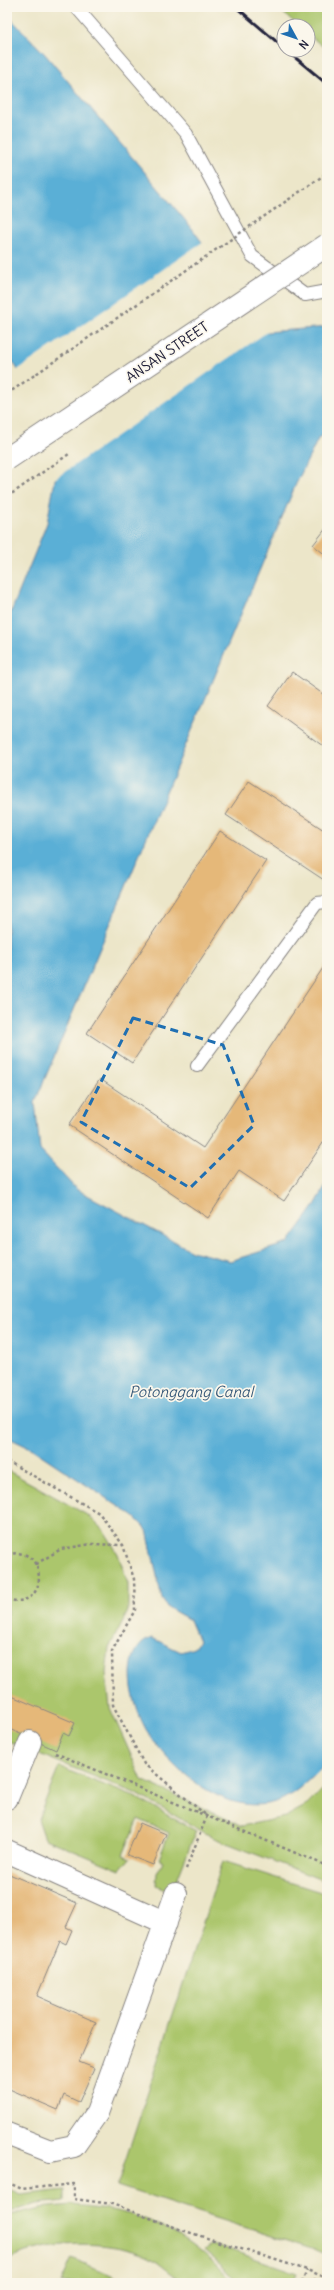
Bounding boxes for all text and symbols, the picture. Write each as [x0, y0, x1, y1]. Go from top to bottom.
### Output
north arrow [276, 18, 316, 58]
text: N [296, 37, 311, 52]
street label: ANSAN STREET [122, 318, 212, 386]
water label: Potonggang Canal [129, 1382, 256, 1401]

